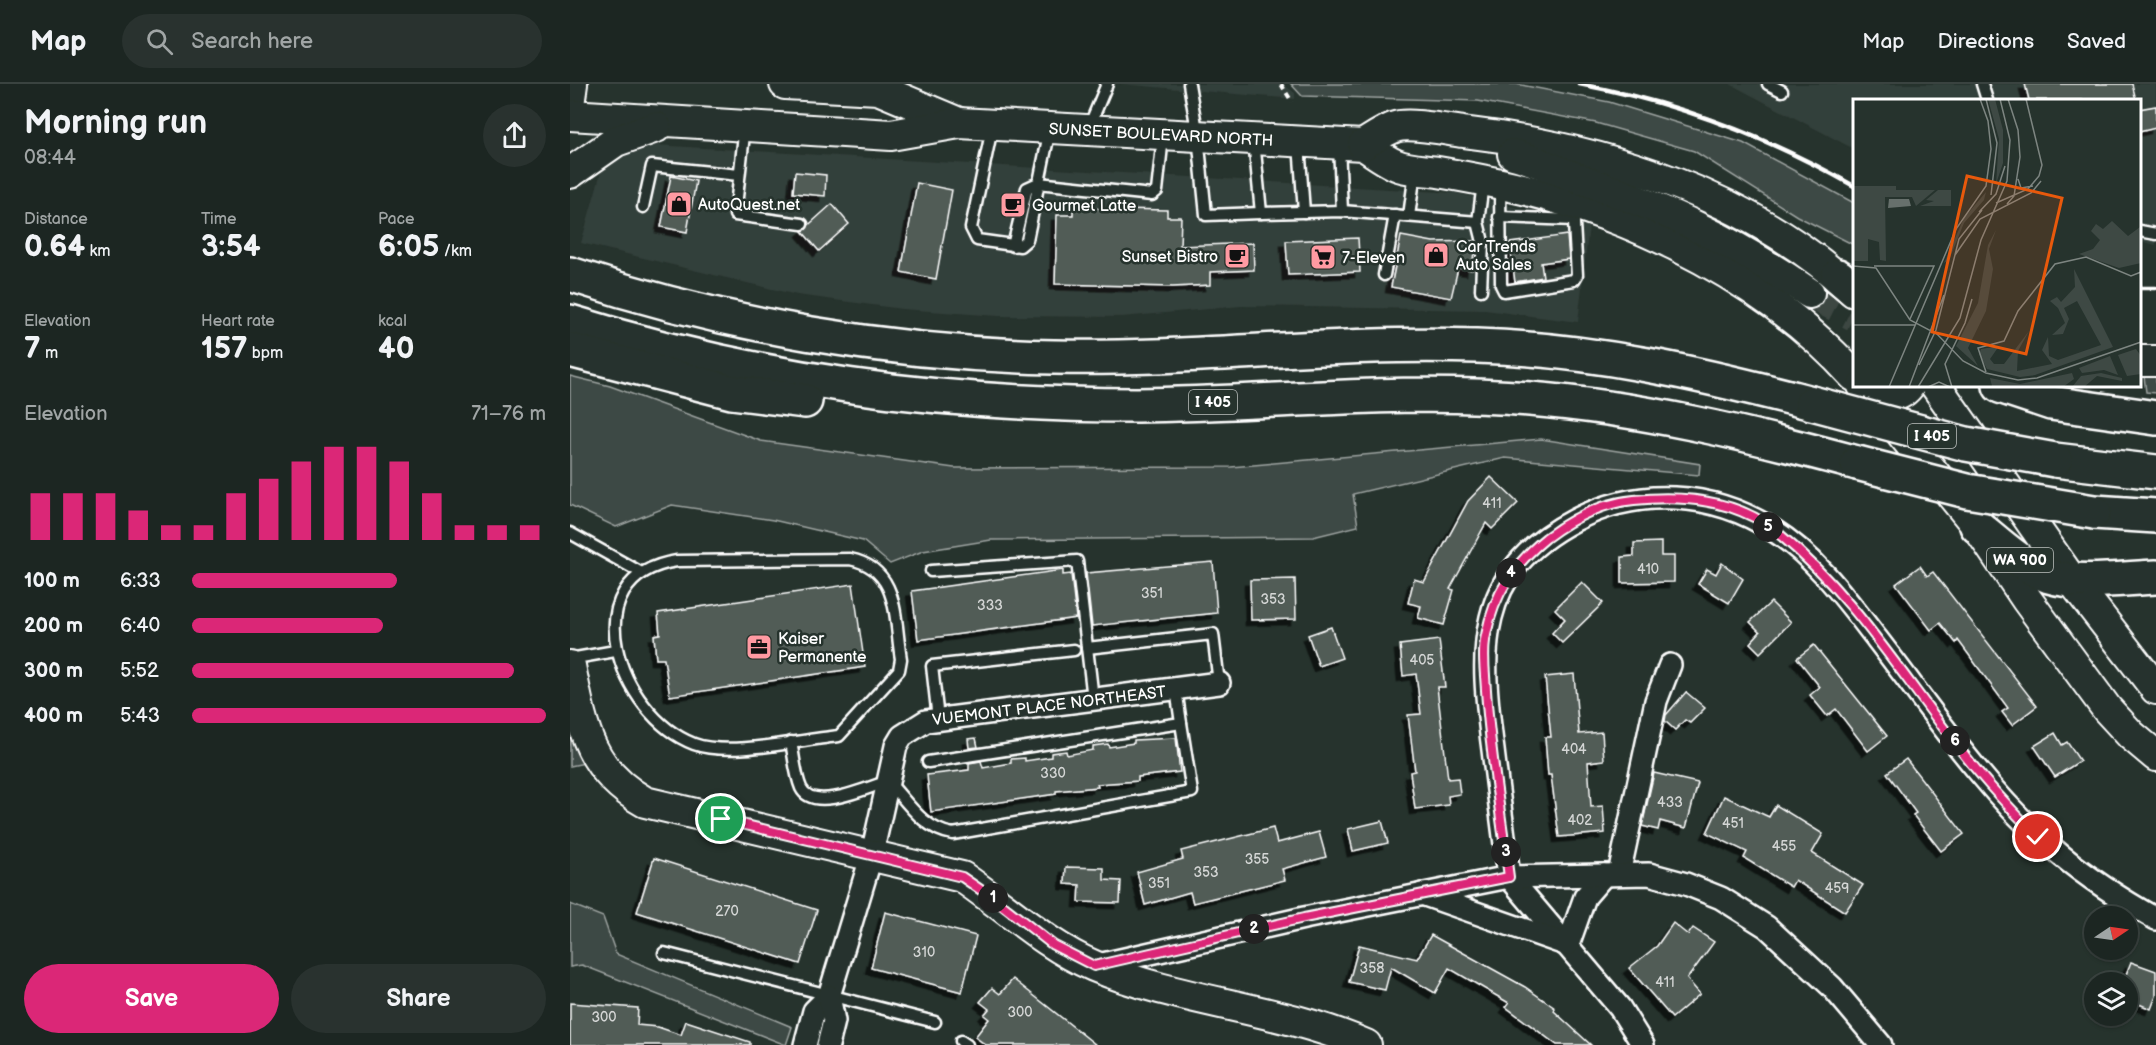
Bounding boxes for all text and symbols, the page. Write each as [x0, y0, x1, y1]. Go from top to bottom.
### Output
search box [122, 14, 542, 68]
text: Map [30, 25, 86, 58]
icon: search [143, 25, 176, 58]
text: Search here [191, 28, 313, 55]
text: Map [1862, 29, 1905, 54]
text: Directions [1938, 29, 2034, 54]
text: Saved [2067, 29, 2126, 54]
inset map [1853, 99, 2141, 387]
text: Morning run [24, 103, 207, 143]
button: share [483, 104, 546, 167]
street label: SUNSET BOULEVARD NORTH [1048, 120, 1274, 151]
text: 08:44 [24, 146, 76, 170]
shop icon: AutoQuest.net [664, 189, 694, 219]
cafe icon: Gourmet Latte [998, 190, 1028, 220]
place label: AutoQuest.net [698, 196, 800, 215]
place label: Gourmet Latte [1032, 197, 1137, 216]
text: Distance [24, 210, 88, 229]
text: Time [201, 210, 236, 229]
text: Pace [378, 210, 414, 229]
text: 0.64 [24, 229, 85, 265]
text: 3:54 [201, 229, 261, 265]
text: 6:05 [378, 229, 439, 265]
place label: Car Trends Auto Sales [1456, 238, 1536, 275]
shop icon: Car Trends Auto Sales [1421, 240, 1451, 270]
cafe icon: Sunset Bistro [1222, 241, 1252, 271]
text: km [85, 242, 111, 261]
text: /km [439, 242, 472, 261]
supermarket icon: 7-Eleven [1308, 242, 1338, 272]
place label: Sunset Bistro [1122, 248, 1218, 267]
place label: 7-Eleven [1342, 249, 1405, 268]
text: Elevation [24, 312, 91, 331]
text: Heart rate [201, 312, 275, 331]
text: kcal [378, 312, 407, 331]
text: 7 [24, 331, 41, 367]
text: 157 [201, 331, 248, 367]
text: 40 [378, 331, 414, 367]
text: m [41, 344, 58, 363]
text: bpm [248, 344, 283, 363]
road number: I 405 [1189, 390, 1237, 414]
text: Elevation [24, 402, 107, 426]
text: 71–76 m [471, 402, 546, 426]
road number: I 405 [1908, 424, 1956, 448]
house number: 411 [1482, 495, 1502, 512]
pin: 5 [1753, 512, 1783, 542]
text: 5 [1763, 517, 1773, 536]
road number: WA 900 [1987, 548, 2053, 572]
pin: 4 [1496, 558, 1526, 588]
house number: 410 [1637, 561, 1659, 578]
text: 4 [1506, 563, 1516, 582]
text: 100 m [24, 569, 80, 593]
text: 6:33 [120, 569, 161, 593]
house number: 351 [1141, 585, 1163, 602]
house number: 353 [1260, 591, 1286, 608]
house number: 333 [977, 597, 1003, 614]
text: 200 m [24, 614, 83, 638]
text: 6:40 [120, 614, 160, 638]
place label: Kaiser Permanente [778, 630, 867, 667]
office icon: Kaiser Permanente [744, 632, 774, 662]
house number: 405 [1410, 652, 1434, 669]
text: 300 m [24, 659, 83, 683]
text: 5:52 [120, 659, 159, 683]
street label: VUEMONT PLACE NORTHEAST [931, 683, 1167, 730]
text: 400 m [24, 704, 83, 728]
text: 5:43 [120, 704, 160, 728]
pin: 6 [1940, 726, 1970, 756]
text: 6 [1950, 731, 1960, 750]
house number: 404 [1561, 741, 1587, 758]
house number: 330 [1040, 765, 1066, 782]
pin [695, 793, 746, 844]
house number: 433 [1657, 794, 1683, 811]
icon: arrive [704, 802, 737, 835]
pin [2012, 811, 2063, 862]
house number: 402 [1567, 812, 1593, 829]
house number: 451 [1722, 815, 1744, 832]
icon: check [2021, 820, 2054, 853]
pin: 3 [1491, 837, 1521, 867]
house number: 455 [1772, 838, 1796, 855]
text: 3 [1501, 842, 1511, 861]
house number: 355 [1245, 851, 1269, 868]
house number: 353 [1193, 864, 1219, 881]
house number: 351 [1148, 875, 1170, 892]
house number: 459 [1825, 880, 1849, 897]
pin: 1 [978, 883, 1008, 913]
text: 1 [990, 888, 996, 907]
house number: 270 [715, 903, 739, 920]
north arrow [2084, 906, 2138, 960]
map controls [2084, 906, 2138, 1026]
pin: 2 [1239, 914, 1269, 944]
text: 2 [1249, 919, 1259, 938]
house number: 310 [913, 944, 935, 961]
house number: 358 [1360, 960, 1384, 977]
button: Save [24, 964, 279, 1033]
button: Share [291, 964, 546, 1033]
button: layers [2084, 972, 2138, 1026]
house number: 411 [1655, 974, 1675, 991]
house number: 300 [1007, 1004, 1033, 1021]
house number: 300 [591, 1009, 617, 1026]

